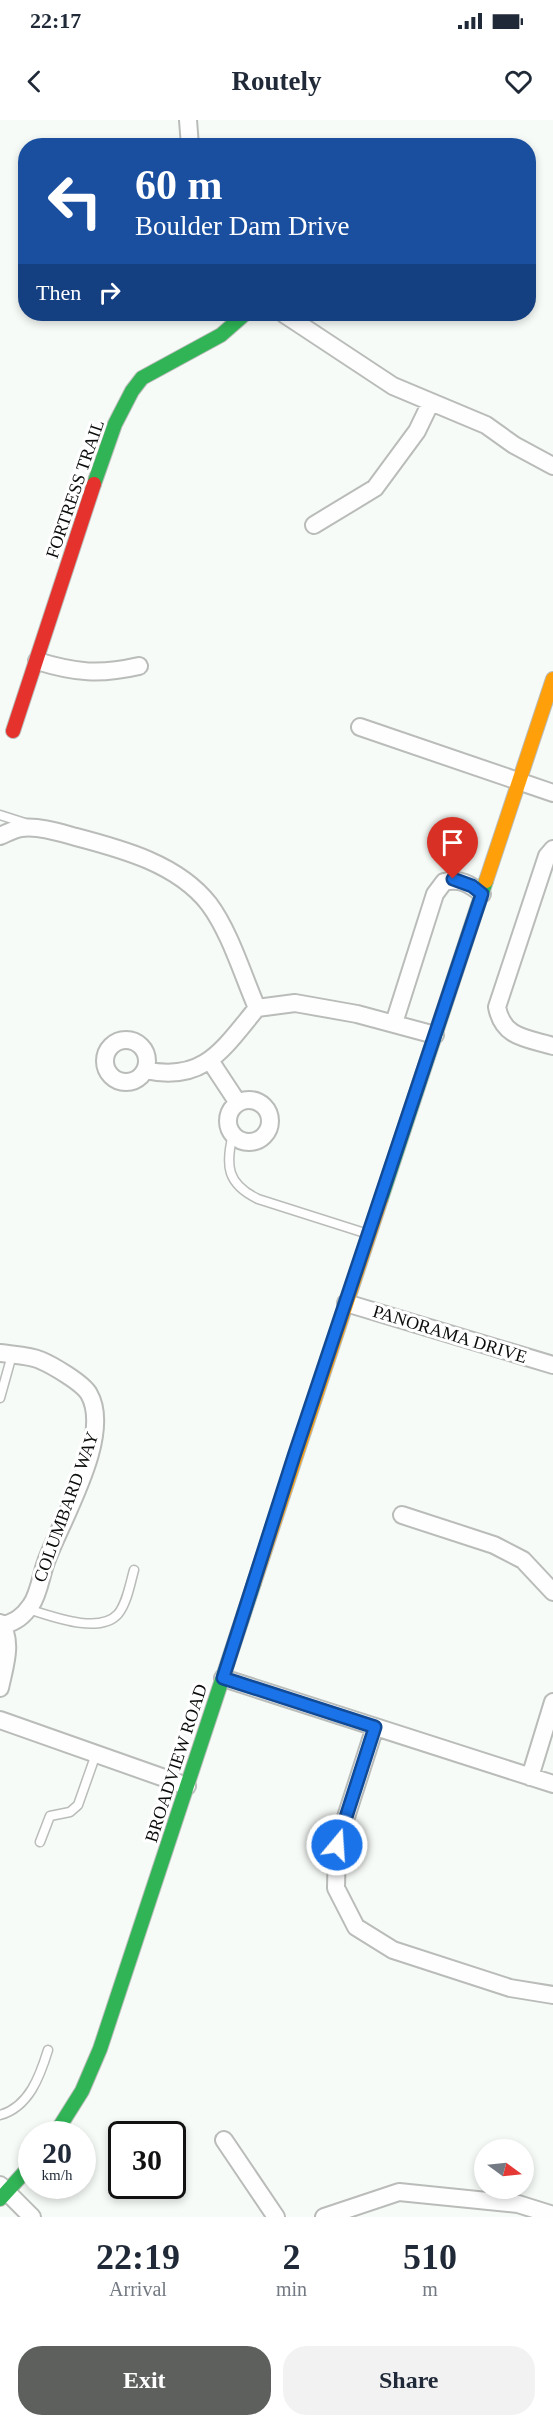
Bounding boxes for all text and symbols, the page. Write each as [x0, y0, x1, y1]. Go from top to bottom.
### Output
text: 22:17 [30, 8, 81, 33]
icon: back [18, 65, 51, 98]
icon: heart [502, 65, 535, 98]
text: Routely [232, 66, 322, 96]
icon: left [36, 162, 114, 240]
text: 60 m [135, 162, 223, 208]
text: Boulder Dam Drive [135, 211, 349, 241]
icon: right [93, 276, 126, 309]
text: Then [36, 280, 81, 305]
street label: FORTRESS TRAIL [42, 417, 108, 561]
pin [427, 817, 478, 879]
icon: arrive [436, 826, 469, 859]
street label: PANORAMA DRIVE [371, 1301, 529, 1367]
street label: COLUMBARD WAY [29, 1429, 103, 1585]
street label: BROADVIEW ROAD [141, 1681, 211, 1845]
position arrow [305, 1813, 369, 1877]
speed limit sign: 30 [108, 2121, 186, 2199]
text: 20 [42, 2136, 72, 2169]
north arrow [474, 2139, 534, 2199]
map controls [474, 2139, 534, 2199]
text: km/h [42, 2167, 72, 2183]
text: 22:19 [96, 2237, 180, 2277]
text: 2 [283, 2237, 301, 2277]
text: 510 [403, 2237, 457, 2277]
text: Arrival [109, 2278, 167, 2300]
text: min [276, 2278, 307, 2300]
text: m [422, 2278, 438, 2300]
button: Exit [18, 2346, 271, 2415]
button: Share [283, 2346, 535, 2415]

